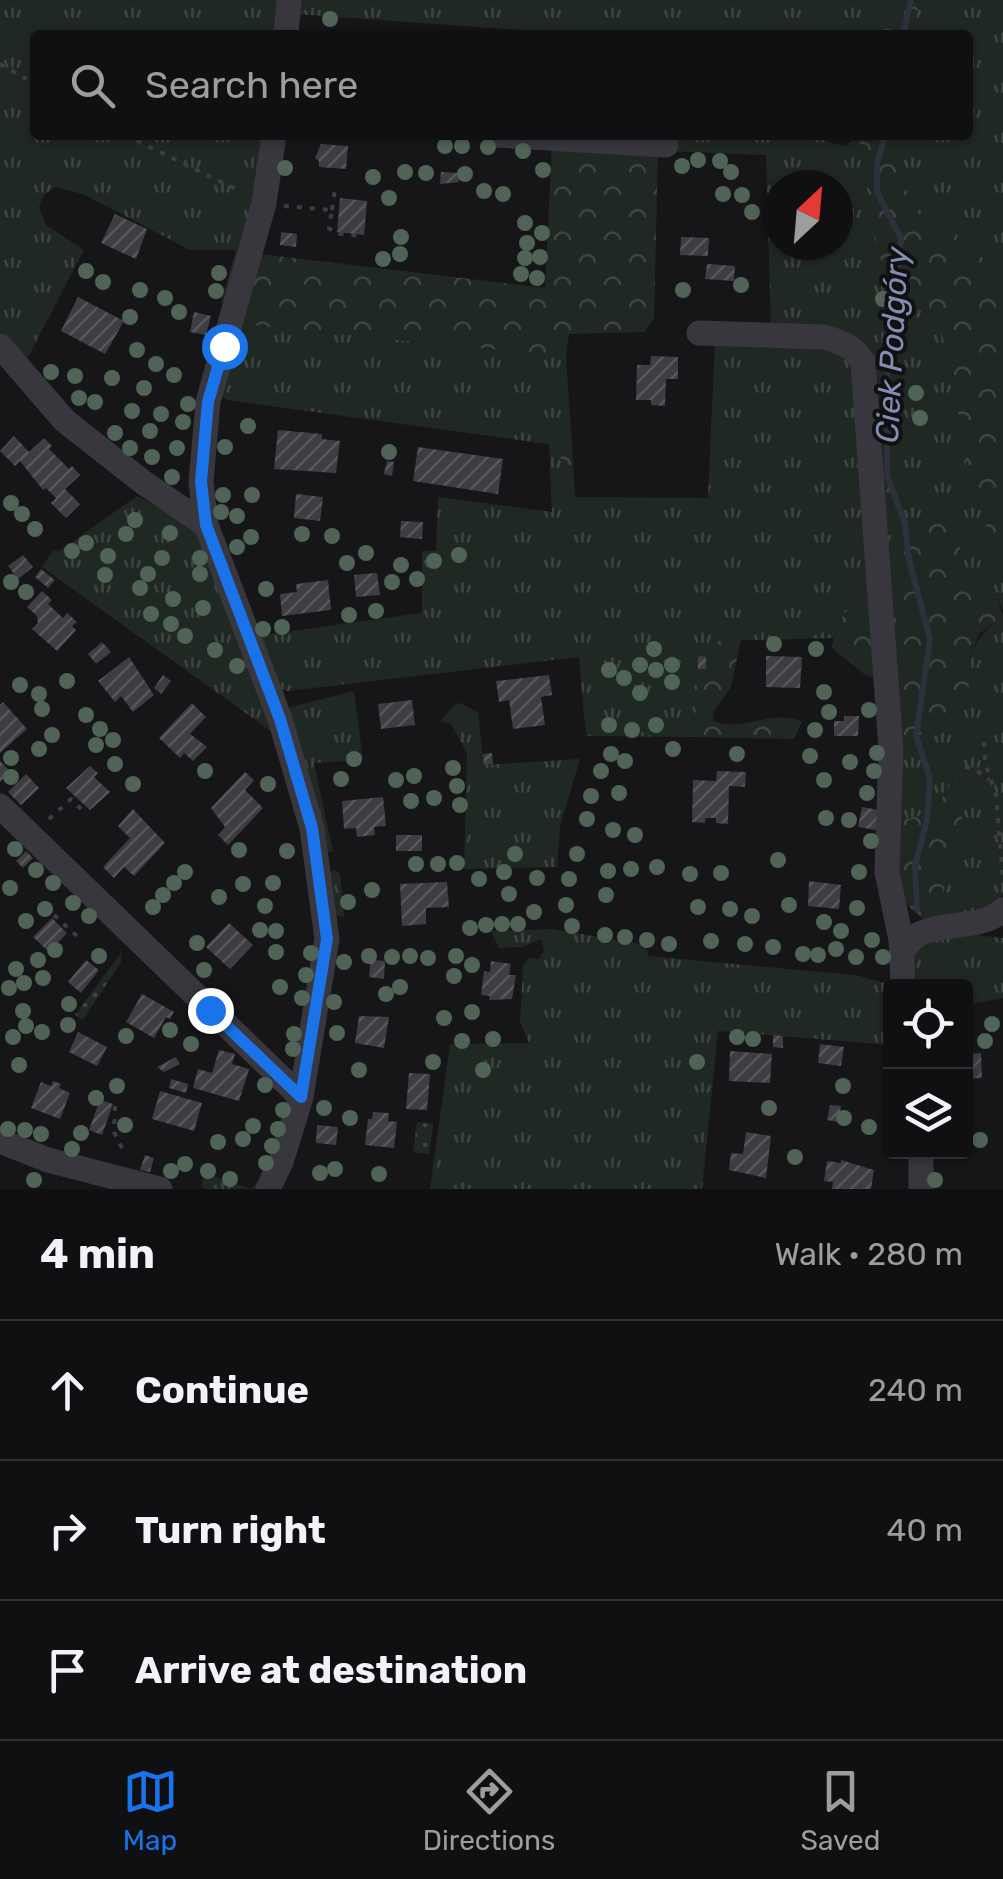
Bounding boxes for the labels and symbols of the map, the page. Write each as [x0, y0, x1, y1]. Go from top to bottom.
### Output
north arrow [763, 170, 853, 260]
water label: Ciek Podgóry [868, 245, 916, 444]
route start [202, 324, 248, 370]
route end [188, 988, 234, 1034]

